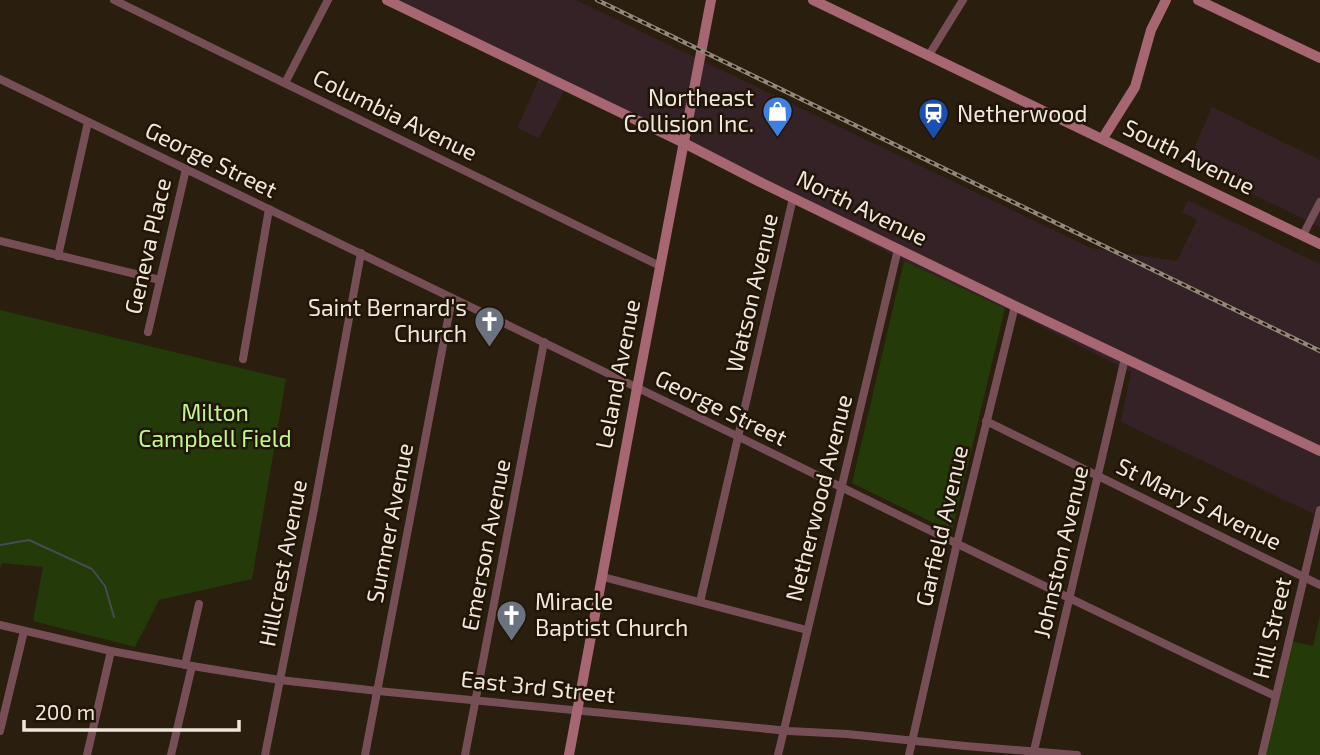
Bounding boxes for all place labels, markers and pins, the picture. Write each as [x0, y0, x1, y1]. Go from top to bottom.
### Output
place label: Northeast Collision Inc. [624, 83, 754, 137]
shop icon: Northeast Collision Inc. [760, 94, 794, 138]
station icon: Netherwood [917, 97, 951, 141]
place label: Netherwood [957, 99, 1087, 127]
place label: Saint Bernard's Church [308, 293, 467, 347]
church icon: Saint Bernard's Church [473, 304, 507, 348]
place label: Miracle Baptist Church [535, 587, 688, 641]
church icon: Miracle Baptist Church [495, 598, 529, 642]

